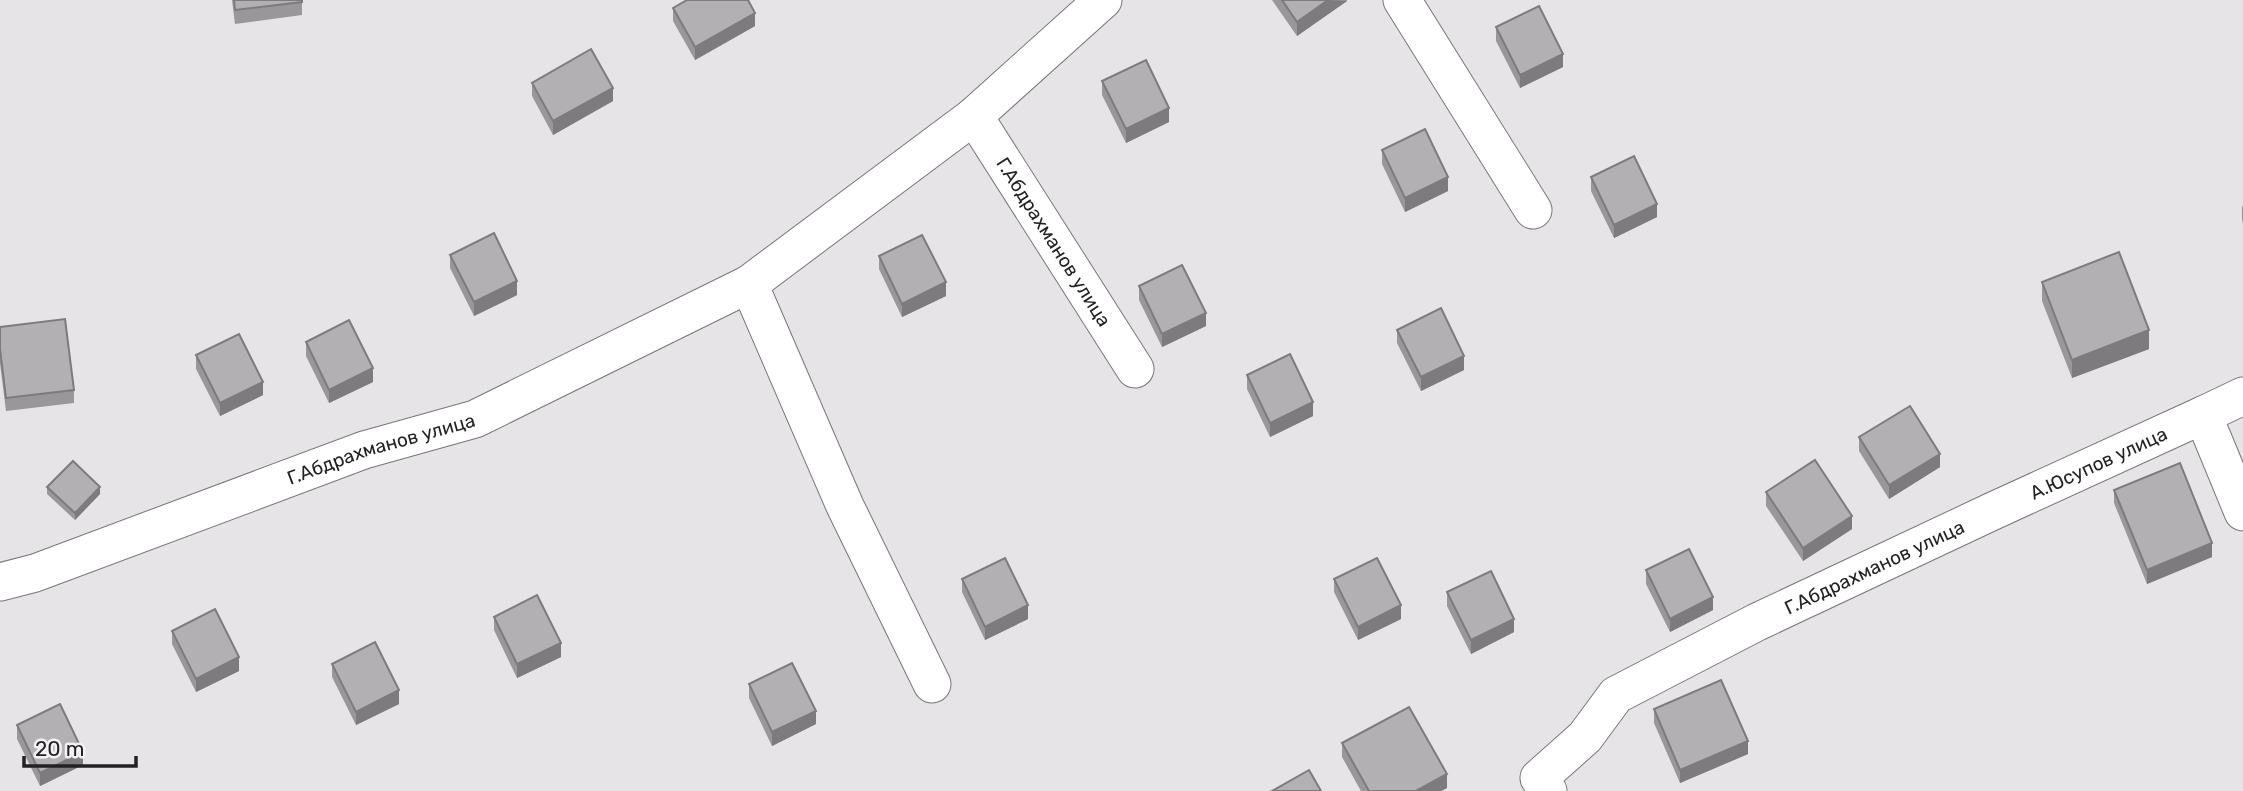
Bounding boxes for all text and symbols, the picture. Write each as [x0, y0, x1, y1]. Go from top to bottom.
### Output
street label: Г.Абдрахманов улица [992, 153, 1116, 331]
street label: Г.Абдрахманов улица [284, 408, 478, 489]
street label: А.Юсупов улица [2026, 422, 2171, 504]
street label: Г.Абдрахманов улица [1781, 515, 1968, 619]
scale bar [24, 724, 136, 768]
text: 20 m [35, 736, 84, 761]

